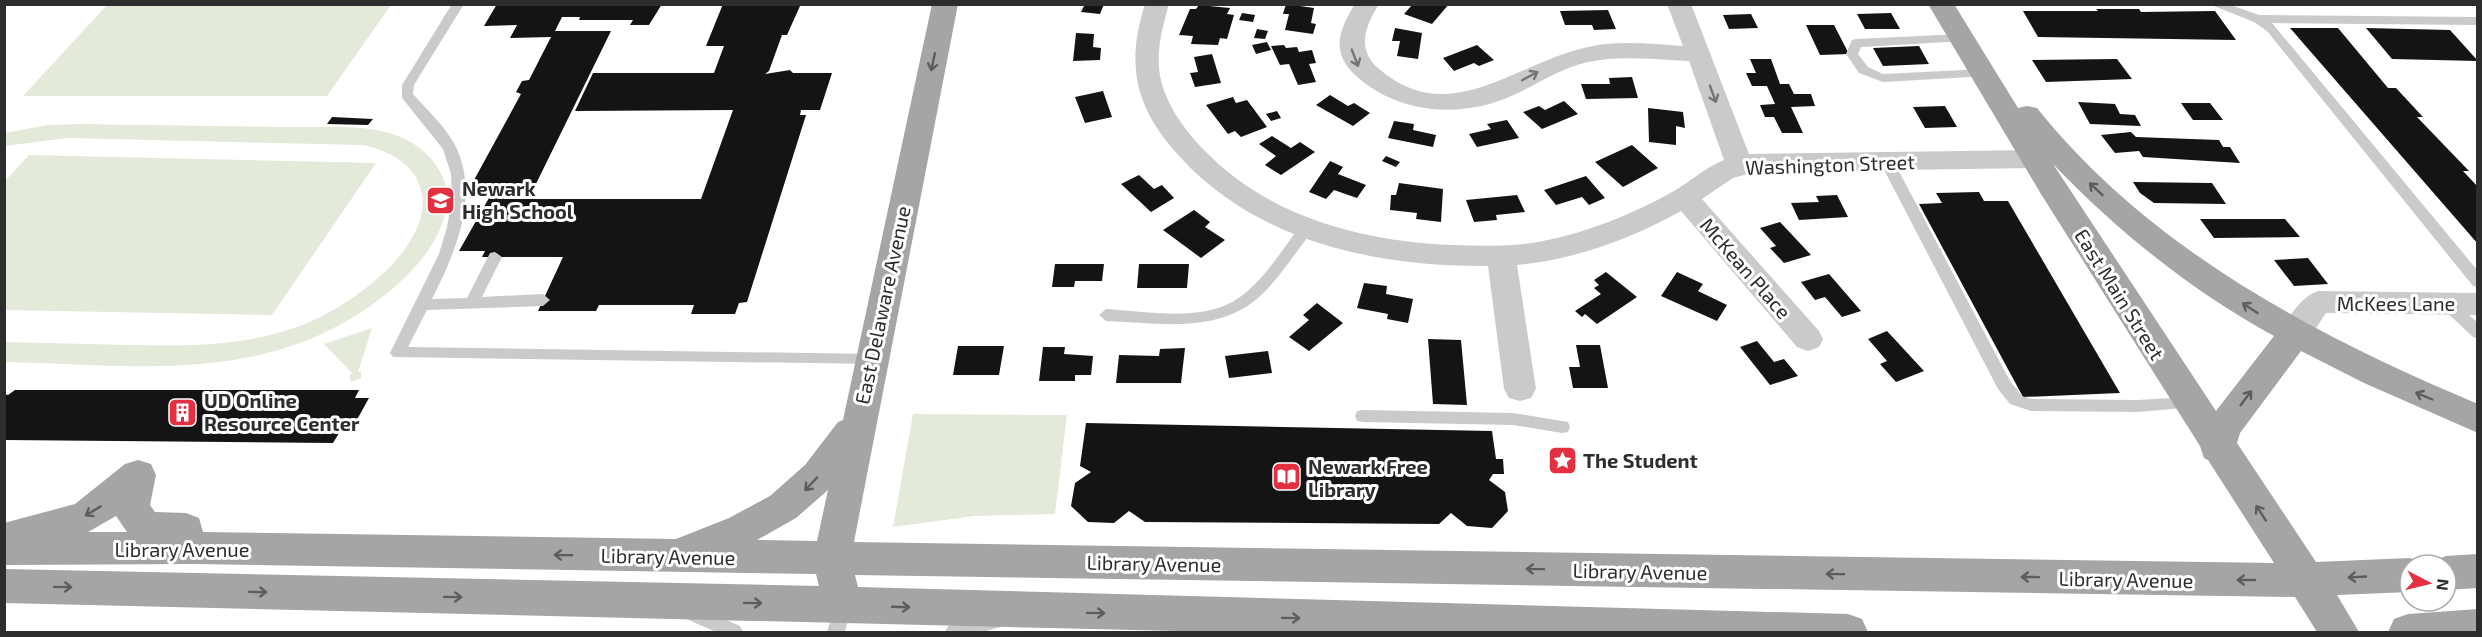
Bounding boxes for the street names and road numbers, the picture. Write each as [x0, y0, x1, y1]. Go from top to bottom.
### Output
street label: Washington Street [1745, 149, 1916, 179]
street label: East Delaware Avenue [849, 204, 915, 406]
street label: McKean Place [1696, 213, 1796, 323]
street label: East Main Street [2070, 224, 2170, 364]
street label: McKees Lane [2337, 291, 2455, 315]
street label: Library Avenue [115, 537, 249, 561]
street label: Library Avenue [600, 543, 736, 569]
street label: Library Avenue [1086, 550, 1222, 576]
street label: Library Avenue [1572, 558, 1708, 584]
street label: Library Avenue [2058, 566, 2194, 592]

